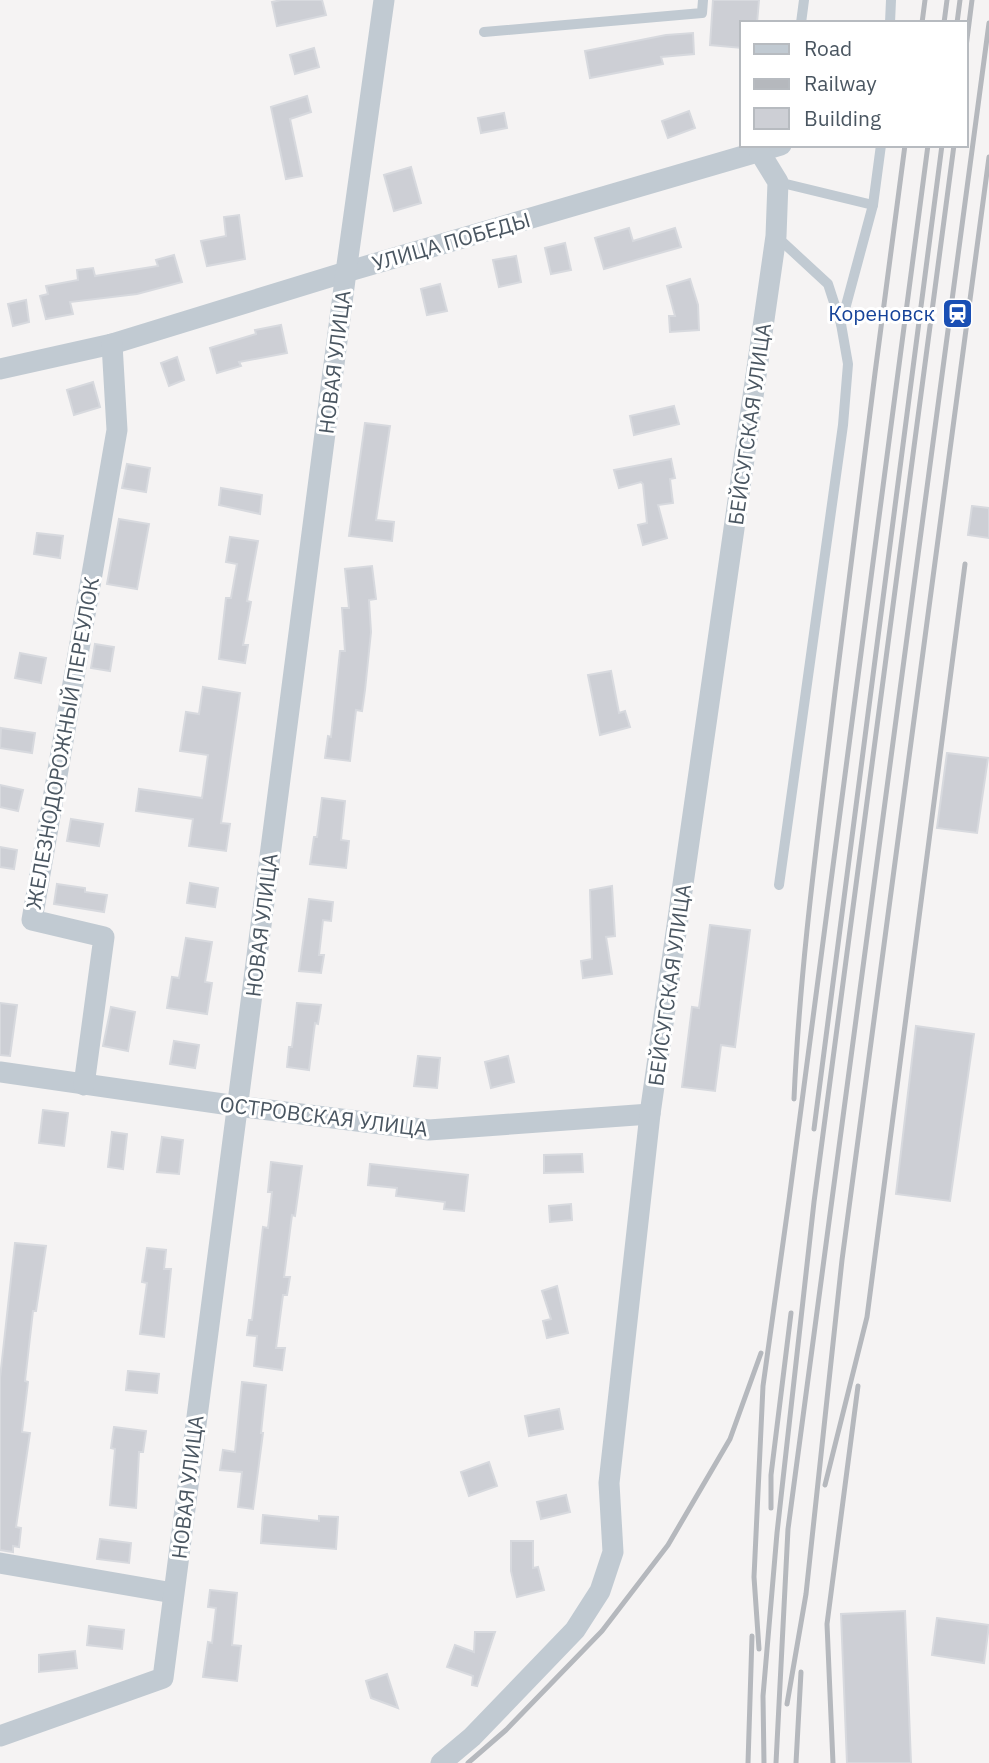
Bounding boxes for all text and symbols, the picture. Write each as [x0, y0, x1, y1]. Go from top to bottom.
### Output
legend [740, 21, 968, 147]
text: Road [804, 34, 852, 62]
text: Railway [804, 69, 877, 97]
text: Building [804, 104, 881, 132]
street label: УЛИЦА ПОБЕДЫ [369, 205, 533, 277]
street label: НОВАЯ УЛИЦА [311, 289, 357, 435]
station icon: Кореновск [941, 296, 975, 330]
place label: Кореновск [828, 299, 935, 327]
street label: БЕЙСУГСКАЯ УЛИЦА [721, 321, 777, 527]
street label: ЖЕЛЕЗНОДОРОЖНЫЙ ПЕРЕУЛОК [19, 574, 105, 912]
street label: НОВАЯ УЛИЦА [238, 852, 284, 998]
street label: БЕЙСУГСКАЯ УЛИЦА [641, 882, 697, 1088]
street label: ОСТРОВСКАЯ УЛИЦА [218, 1089, 430, 1143]
street label: НОВАЯ УЛИЦА [164, 1414, 210, 1560]

